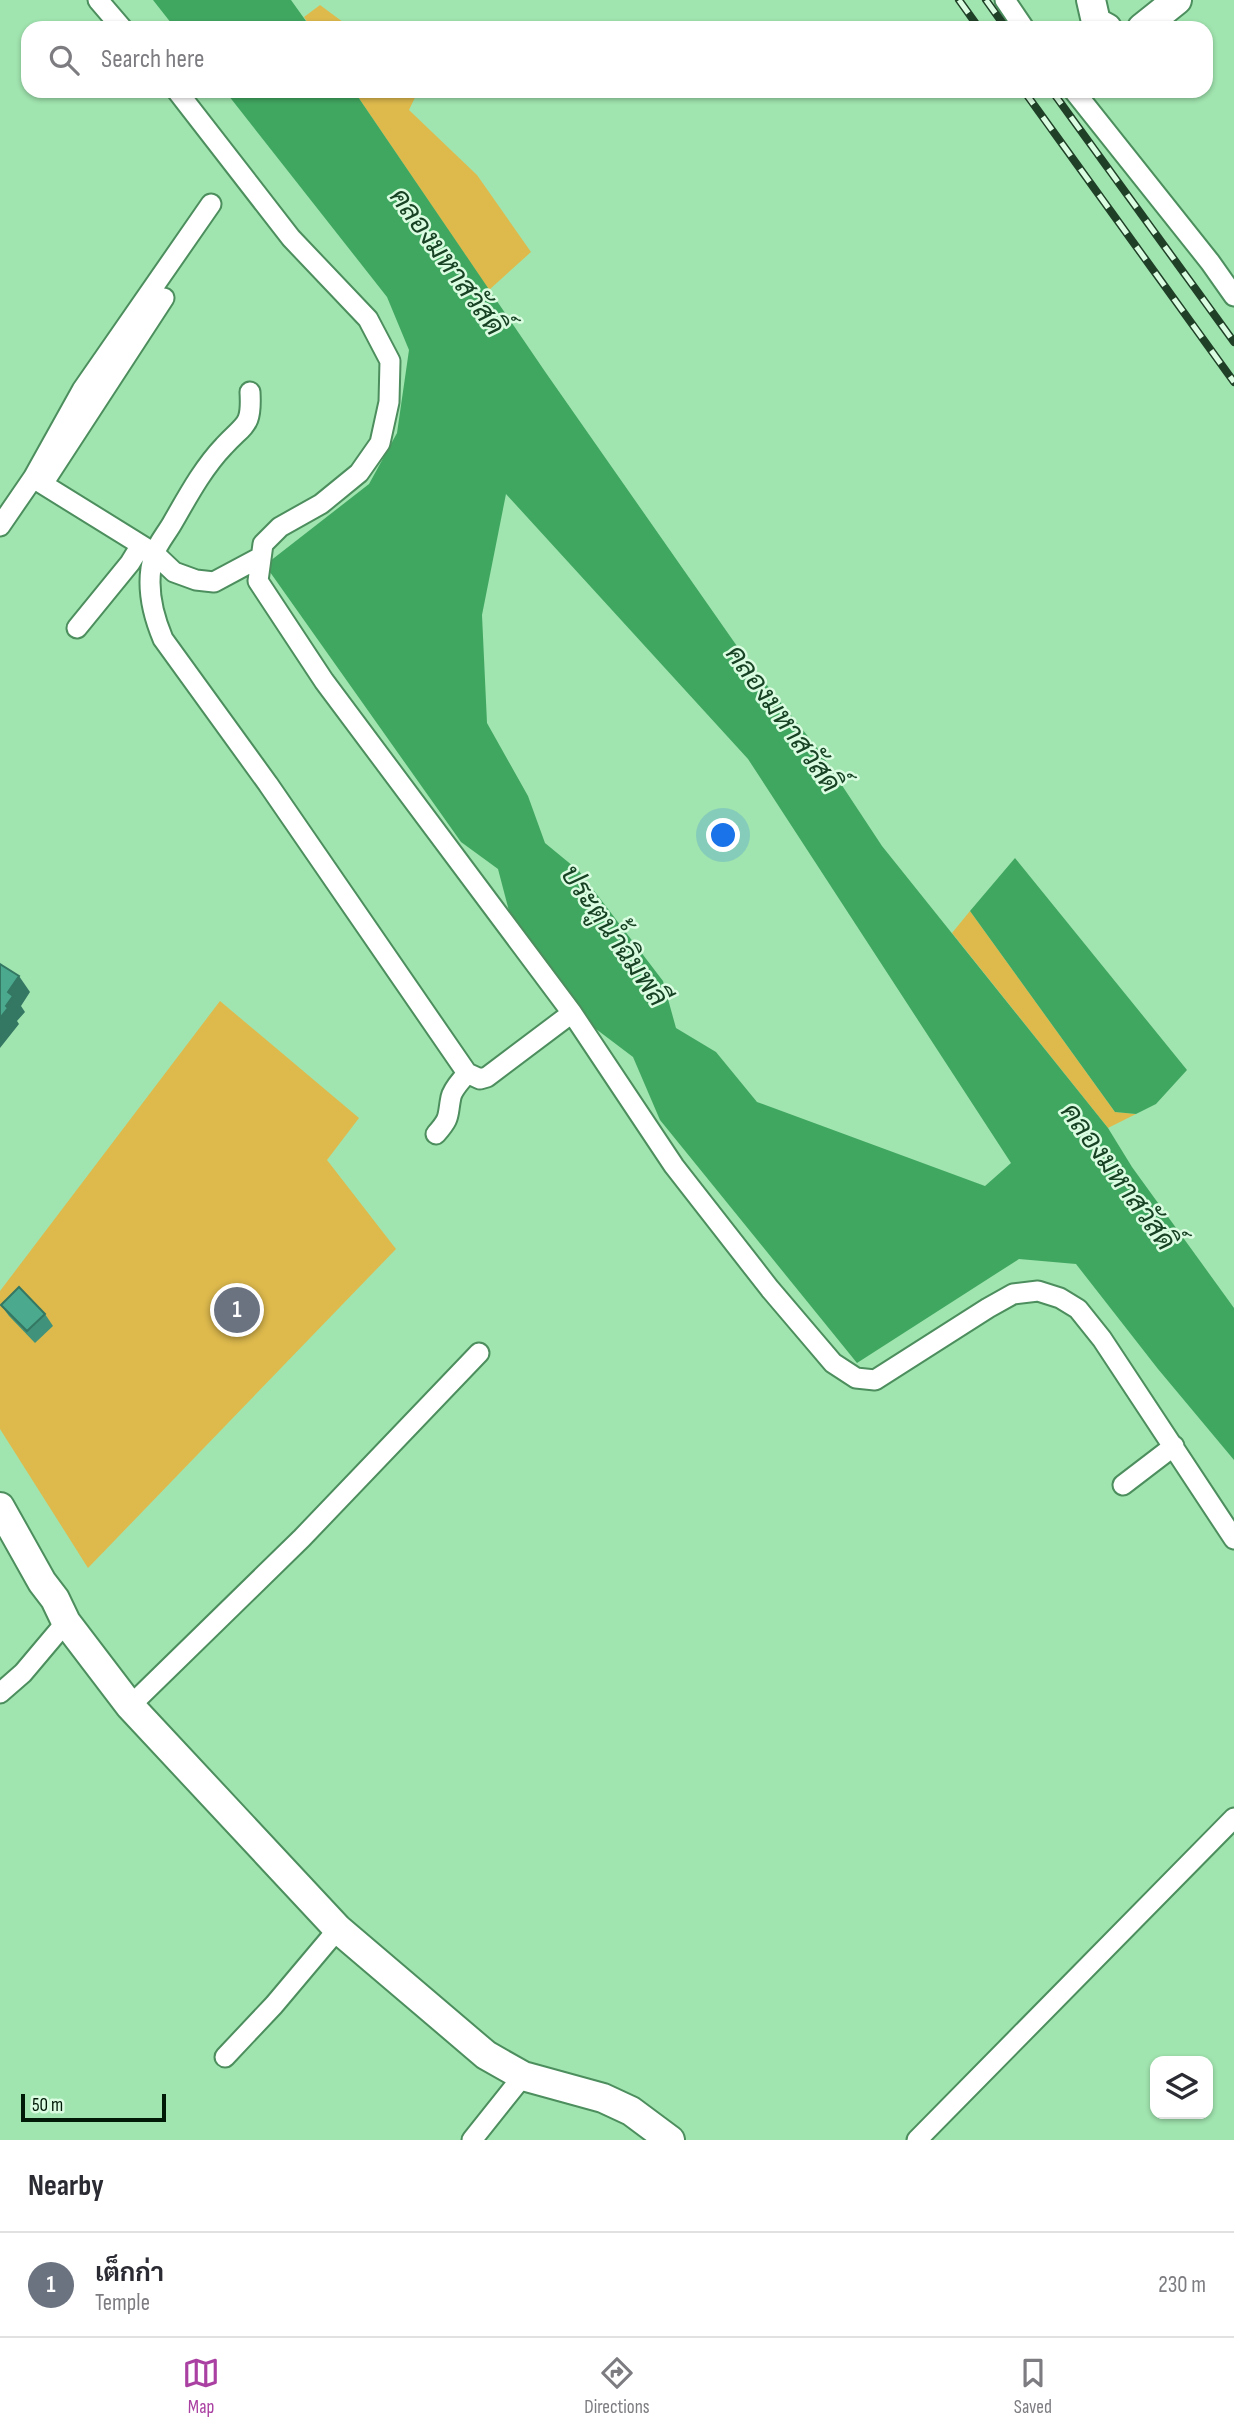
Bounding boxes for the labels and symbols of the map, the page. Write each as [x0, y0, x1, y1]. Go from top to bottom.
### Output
water label: คลองมหาสวัสดิ์ [382, 177, 521, 346]
water label: คลองมหาสวัสดิ์ [718, 634, 857, 803]
your location [706, 818, 740, 852]
water label: ประตูน้ำฉิมพลี [551, 854, 683, 1015]
water label: คลองมหาสวัสดิ์ [1053, 1092, 1192, 1261]
pin: 1 [214, 1284, 260, 1336]
scale bar [21, 2091, 166, 2123]

